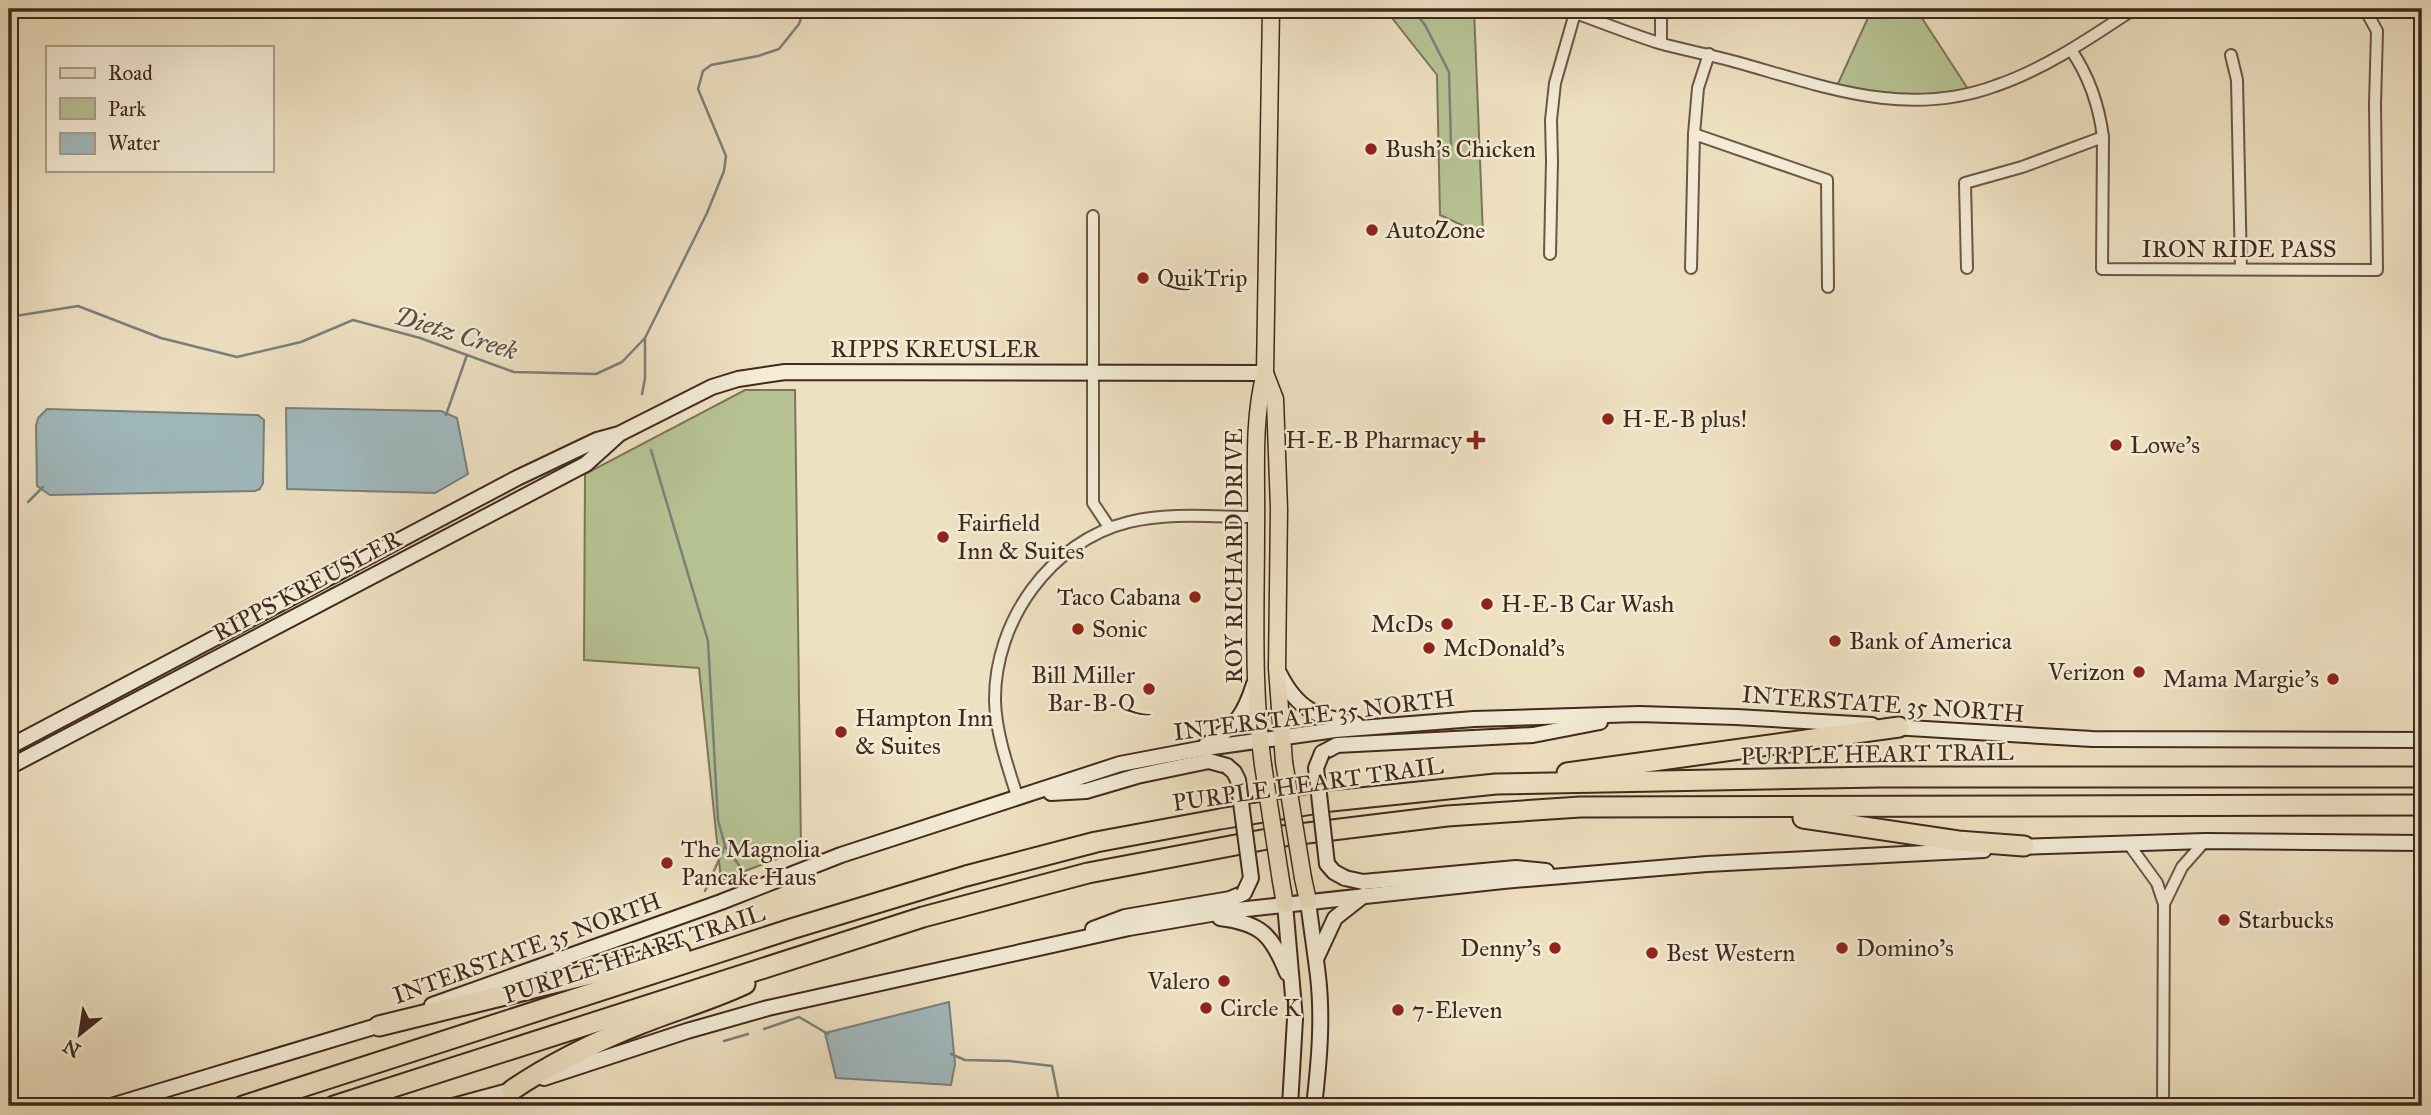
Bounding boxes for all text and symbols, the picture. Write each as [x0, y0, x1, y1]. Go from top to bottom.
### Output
legend [46, 46, 273, 172]
text: Road [108, 60, 153, 86]
text: Park [108, 96, 146, 122]
text: Water [108, 130, 160, 156]
place label: Bush's Chicken [1385, 134, 1536, 164]
marker: Bush's Chicken [1363, 141, 1379, 157]
place label: AutoZone [1385, 215, 1485, 245]
marker: AutoZone [1364, 222, 1380, 238]
street label: IRON RIDE PASS [2141, 234, 2337, 264]
place label: QuikTrip [1157, 263, 1247, 293]
marker: QuikTrip [1135, 270, 1151, 286]
water label: Dietz Creek [390, 299, 522, 367]
street label: RIPPS KREUSLER [831, 334, 1041, 364]
place label: H-E-B plus! [1622, 404, 1747, 434]
marker: H-E-B plus! [1600, 411, 1616, 427]
place label: H-E-B Pharmacy [1285, 425, 1463, 455]
street label: ROY RICHARD DRIVE [1219, 428, 1249, 684]
place label: Lowe's [2130, 430, 2200, 460]
marker: H-E-B Pharmacy [1468, 432, 1484, 448]
marker: Lowe's [2108, 437, 2124, 453]
place label: Fairfield Inn & Suites [957, 508, 1084, 566]
street label: RIPPS KREUSLER [208, 523, 407, 648]
marker: Fairfield Inn & Suites [935, 529, 951, 545]
place label: Taco Cabana [1057, 582, 1182, 612]
marker: Taco Cabana [1187, 589, 1203, 605]
place label: H-E-B Car Wash [1501, 589, 1674, 619]
marker: H-E-B Car Wash [1479, 596, 1495, 612]
place label: McDs [1371, 609, 1433, 639]
place label: Sonic [1092, 614, 1148, 644]
marker: McDs [1439, 616, 1455, 632]
marker: Sonic [1070, 621, 1086, 637]
place label: Bank of America [1849, 626, 2013, 656]
place label: McDonald's [1443, 633, 1565, 663]
marker: Bank of America [1827, 633, 1843, 649]
marker: McDonald's [1421, 640, 1437, 656]
place label: Verizon [2047, 657, 2125, 687]
place label: Bill Miller Bar-B-Q [1031, 660, 1152, 718]
marker: Verizon [2131, 664, 2147, 680]
place label: Mama Margie's [2163, 664, 2319, 694]
marker: Mama Margie's [2325, 671, 2341, 687]
street label: INTERSTATE 35 NORTH [1741, 679, 2025, 729]
marker: Bill Miller Bar-B-Q [1141, 681, 1157, 697]
street label: INTERSTATE 35 NORTH [1172, 683, 1456, 747]
place label: Hampton Inn & Suites [855, 703, 993, 761]
marker: Hampton Inn & Suites [833, 724, 849, 740]
street label: PURPLE HEART TRAIL [1740, 737, 2014, 771]
street label: PURPLE HEART TRAIL [1171, 750, 1446, 818]
place label: The Magnolia Pancake Haus [681, 834, 821, 892]
marker: The Magnolia Pancake Haus [659, 855, 675, 871]
street label: INTERSTATE 35 NORTH [389, 885, 665, 1011]
street label: PURPLE HEART TRAIL [499, 897, 769, 1010]
place label: Starbucks [2238, 905, 2334, 935]
marker: Starbucks [2216, 912, 2232, 928]
place label: Denny's [1460, 933, 1541, 963]
place label: Domino's [1856, 933, 1954, 963]
place label: Best Western [1666, 938, 1795, 968]
marker: Denny's [1547, 940, 1563, 956]
marker: Domino's [1834, 940, 1850, 956]
marker: Best Western [1644, 945, 1660, 961]
place label: Valero [1146, 966, 1210, 996]
marker: Valero [1216, 973, 1232, 989]
place label: Circle K [1220, 993, 1302, 1023]
place label: 7-Eleven [1412, 995, 1502, 1025]
north arrow [46, 1000, 116, 1070]
marker: Circle K [1198, 1000, 1214, 1016]
marker: 7-Eleven [1390, 1002, 1406, 1018]
text: N [59, 1034, 84, 1062]

